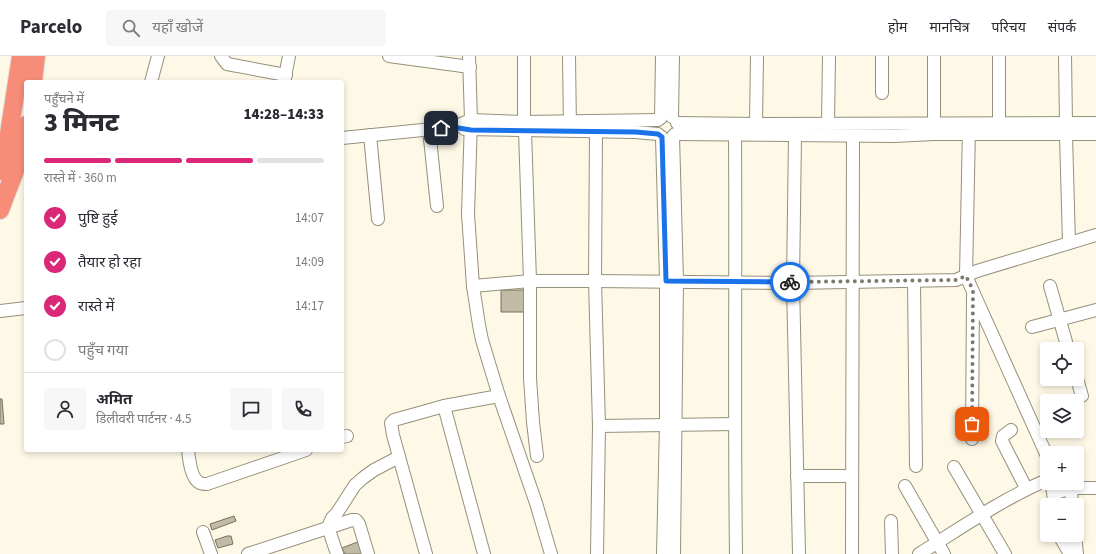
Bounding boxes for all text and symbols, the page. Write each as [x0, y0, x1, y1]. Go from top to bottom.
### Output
search box [106, 10, 386, 46]
text: Parcelo [20, 14, 82, 41]
icon: search [120, 17, 142, 39]
text: यहाँ खोजें [152, 17, 203, 38]
text: होम [888, 18, 907, 38]
text: मानचित्र [929, 18, 970, 38]
text: परिचय [992, 18, 1026, 38]
text: संपर्क [1048, 18, 1076, 38]
text: पहुँचने में [44, 90, 84, 108]
text: 3 मिनट [44, 104, 119, 141]
text: 14:28–14:33 [243, 104, 324, 125]
pin [424, 111, 458, 145]
icon: home [430, 117, 452, 139]
text: रास्ते में · 360 m [44, 169, 117, 187]
icon: check [44, 207, 66, 229]
text: पुष्टि हुई [78, 208, 118, 229]
text: 14:07 [295, 209, 324, 227]
icon: check [44, 251, 66, 273]
text: तैयार हो रहा [78, 252, 141, 273]
text: 14:09 [295, 253, 324, 271]
courier [770, 262, 810, 302]
icon: bike [779, 271, 801, 293]
icon: check [44, 295, 66, 317]
text: रास्ते में [78, 296, 114, 317]
text: 14:17 [295, 297, 324, 315]
text: पहुँच गया [78, 340, 128, 361]
map controls [1040, 342, 1084, 542]
button: locate [1040, 342, 1084, 386]
button: person [44, 388, 86, 430]
button: chat [230, 388, 272, 430]
button: phone [282, 388, 324, 430]
text: अमित [96, 389, 132, 410]
button: layers [1040, 394, 1084, 438]
pin [955, 407, 989, 441]
text: डिलीवरी पार्टनर · 4.5 [96, 410, 191, 428]
icon: bag [961, 413, 983, 435]
button: + [1040, 446, 1084, 490]
button: − [1040, 498, 1084, 542]

